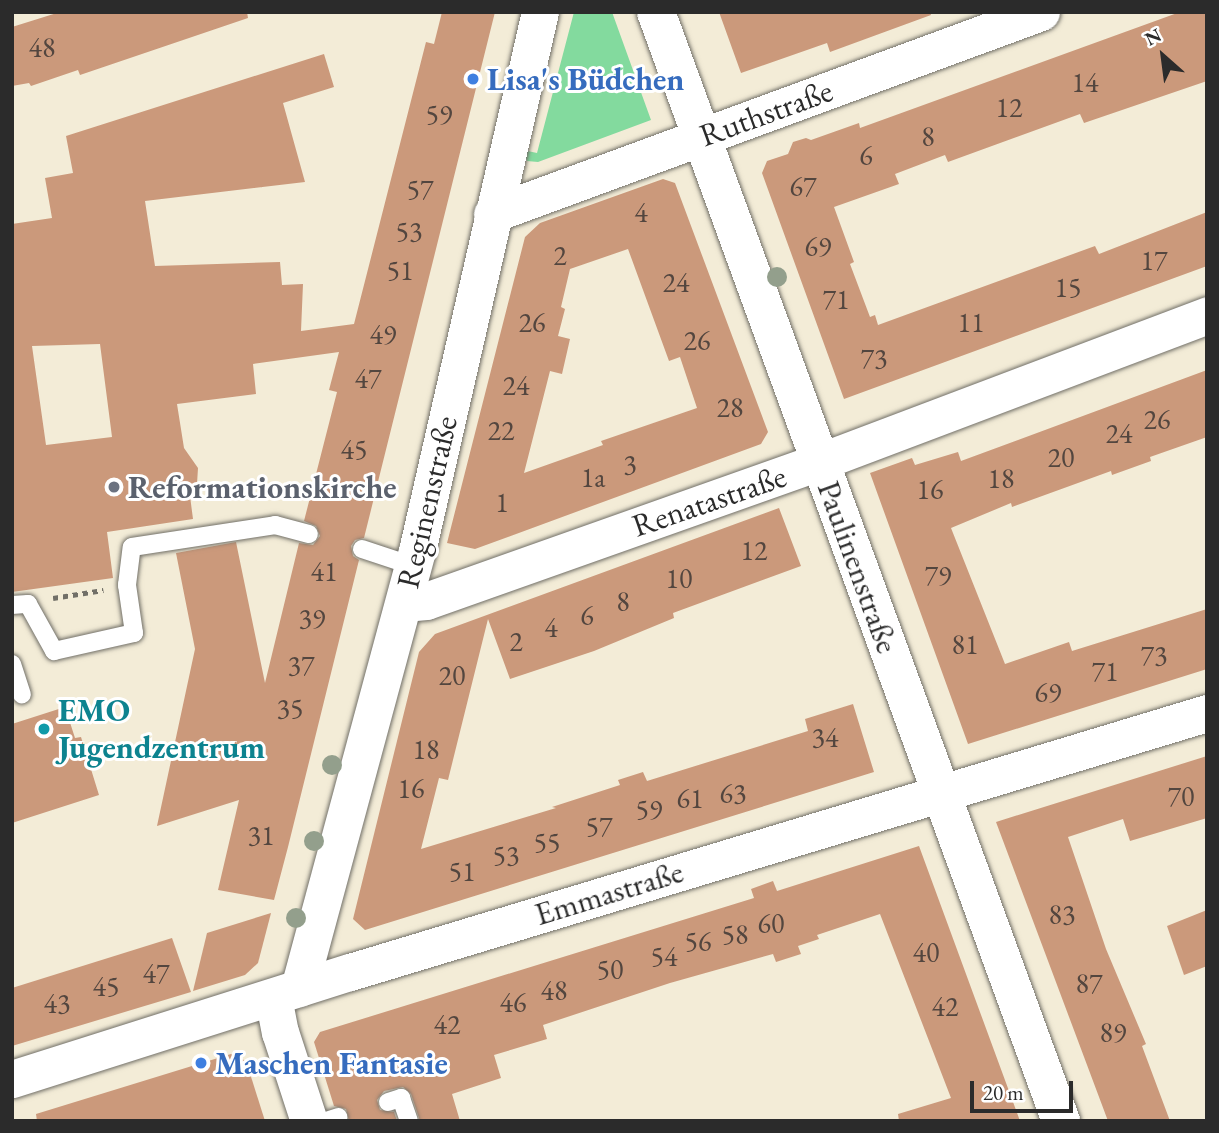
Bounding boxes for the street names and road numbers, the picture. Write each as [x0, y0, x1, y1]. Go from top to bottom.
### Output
street label: Ruthstraße [694, 71, 838, 155]
street label: Reginenstraße [389, 412, 465, 592]
street label: Renatastraße [627, 457, 791, 545]
street label: Paulinenstraße [809, 476, 907, 658]
street label: Emmastraße [530, 852, 688, 934]

